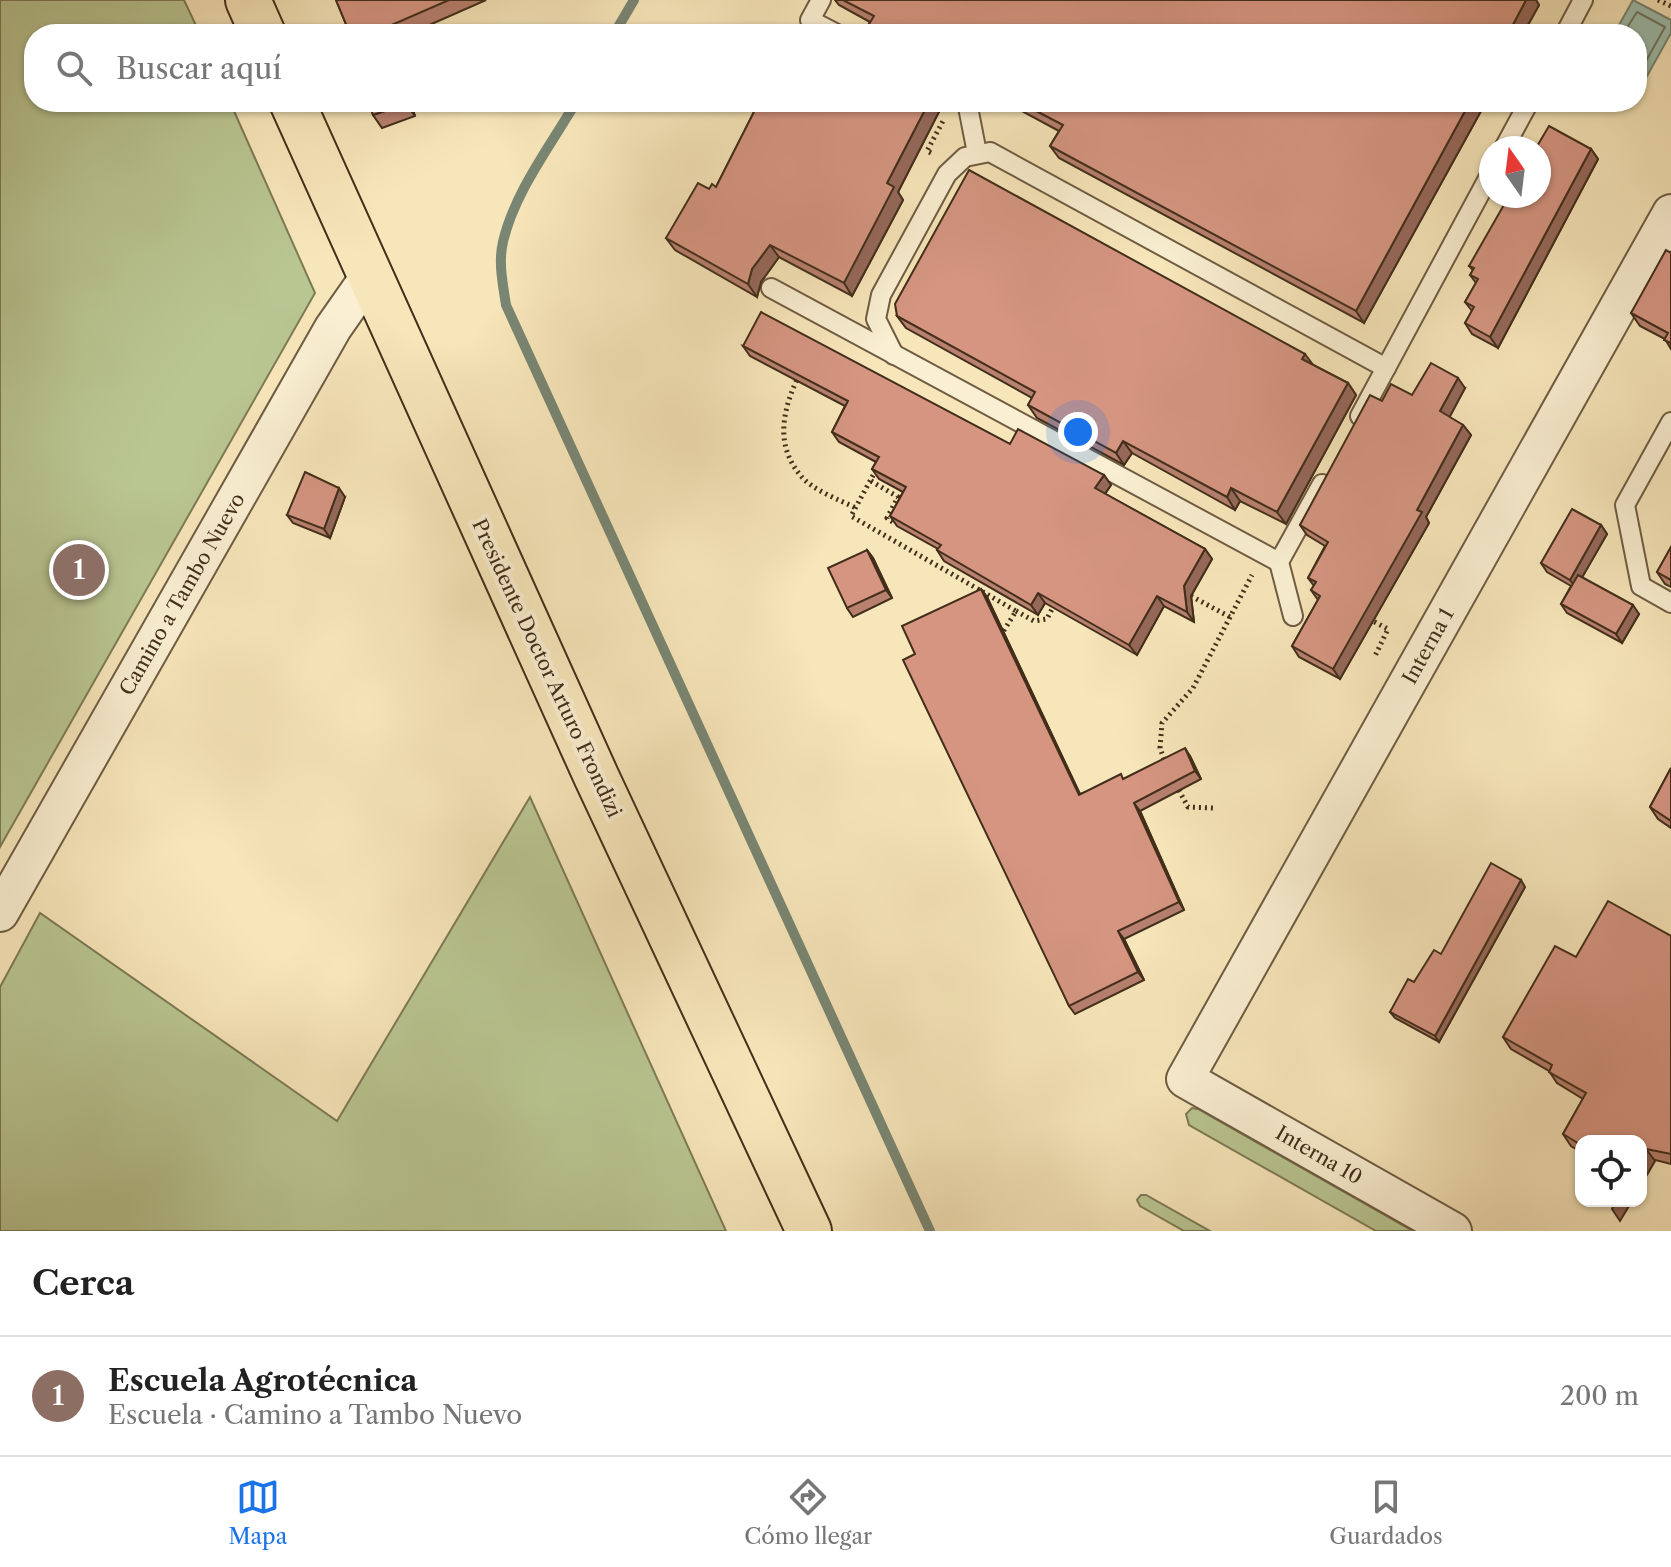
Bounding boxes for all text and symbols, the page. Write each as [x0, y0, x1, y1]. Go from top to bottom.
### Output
search box [24, 24, 1647, 112]
icon: search [52, 46, 96, 90]
text: Buscar aquí [116, 50, 282, 87]
north arrow [1479, 136, 1551, 208]
your location [1058, 412, 1098, 452]
street label: Camino a Tambo Nuevo [114, 489, 250, 699]
street label: Presidente Doctor Arturo Frondizi [467, 515, 627, 821]
pin: 1 [53, 540, 105, 600]
street label: Interna 1 [1397, 603, 1459, 688]
street label: Interna 10 [1271, 1121, 1367, 1189]
map controls [1575, 1135, 1647, 1207]
button: locate [1575, 1135, 1647, 1207]
text: Cerca [32, 1262, 134, 1304]
text: Escuela Agrotécnica [108, 1362, 418, 1399]
text: 1 [52, 1380, 64, 1412]
text: 200 m [1560, 1380, 1639, 1412]
text: Escuela · Camino a Tambo Nuevo [108, 1399, 522, 1431]
tab: Mapa [228, 1475, 287, 1550]
tab: Cómo llegar [744, 1475, 872, 1550]
tab: Guardados [1329, 1475, 1443, 1550]

